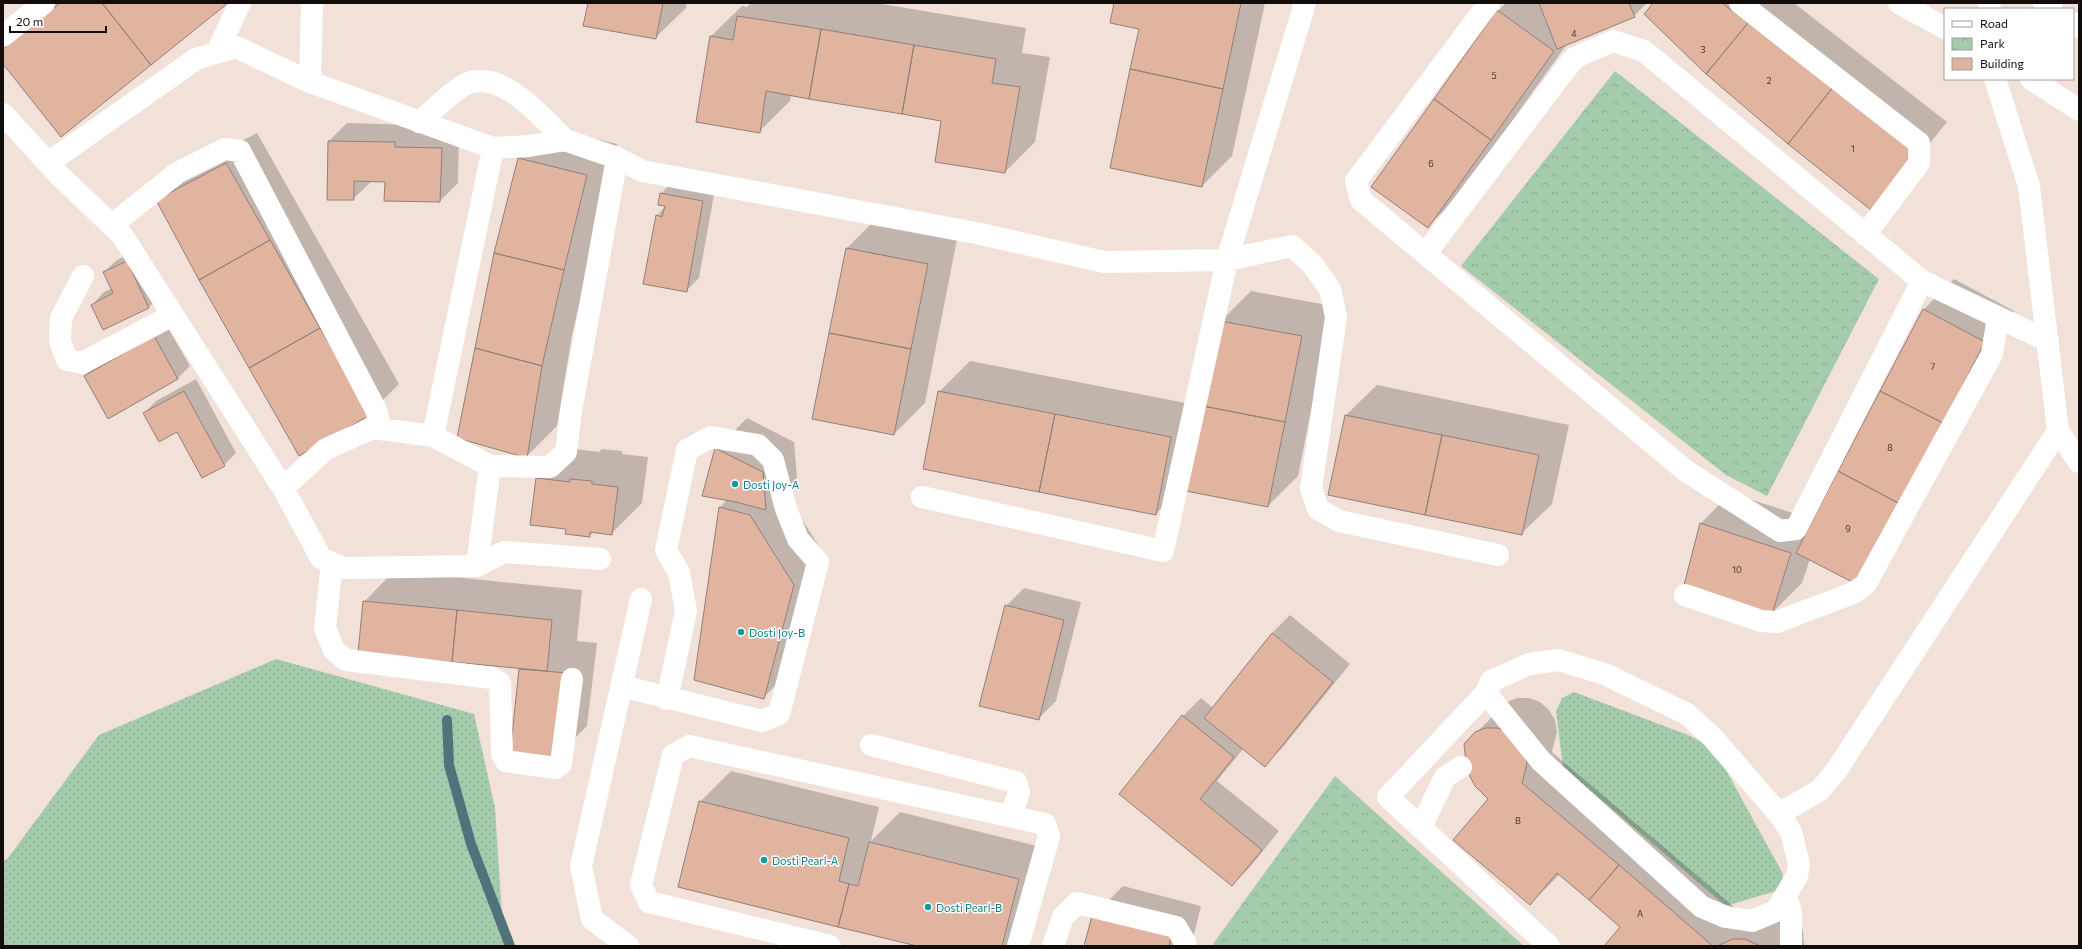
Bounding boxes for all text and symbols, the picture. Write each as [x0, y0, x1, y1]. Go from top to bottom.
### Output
scale bar [10, 8, 106, 34]
legend [1944, 8, 2074, 80]
text: 20 m [16, 14, 43, 28]
text: Road [1980, 16, 2008, 30]
house number: 4 [1571, 28, 1577, 39]
text: Park [1980, 36, 2006, 50]
house number: 3 [1700, 44, 1706, 55]
text: Building [1980, 56, 2024, 70]
house number: 5 [1491, 70, 1497, 81]
house number: 2 [1767, 75, 1772, 86]
house number: 1 [1851, 143, 1855, 154]
house number: 6 [1428, 158, 1434, 169]
house number: 7 [1931, 361, 1936, 372]
house number: 8 [1887, 442, 1893, 453]
place label: Dosti Joy-A [743, 478, 800, 492]
marker: Dosti Joy-A [730, 479, 740, 489]
house number: 9 [1845, 523, 1851, 534]
house number: 10 [1732, 564, 1742, 575]
place label: Dosti Joy-B [749, 626, 805, 640]
marker: Dosti Joy-B [736, 627, 746, 637]
house number: B [1515, 815, 1521, 826]
place label: Dosti Pearl-A [772, 854, 839, 867]
marker: Dosti Pearl-A [759, 855, 769, 865]
place label: Dosti Pearl-B [936, 901, 1002, 914]
marker: Dosti Pearl-B [923, 902, 933, 912]
house number: A [1637, 908, 1643, 919]

